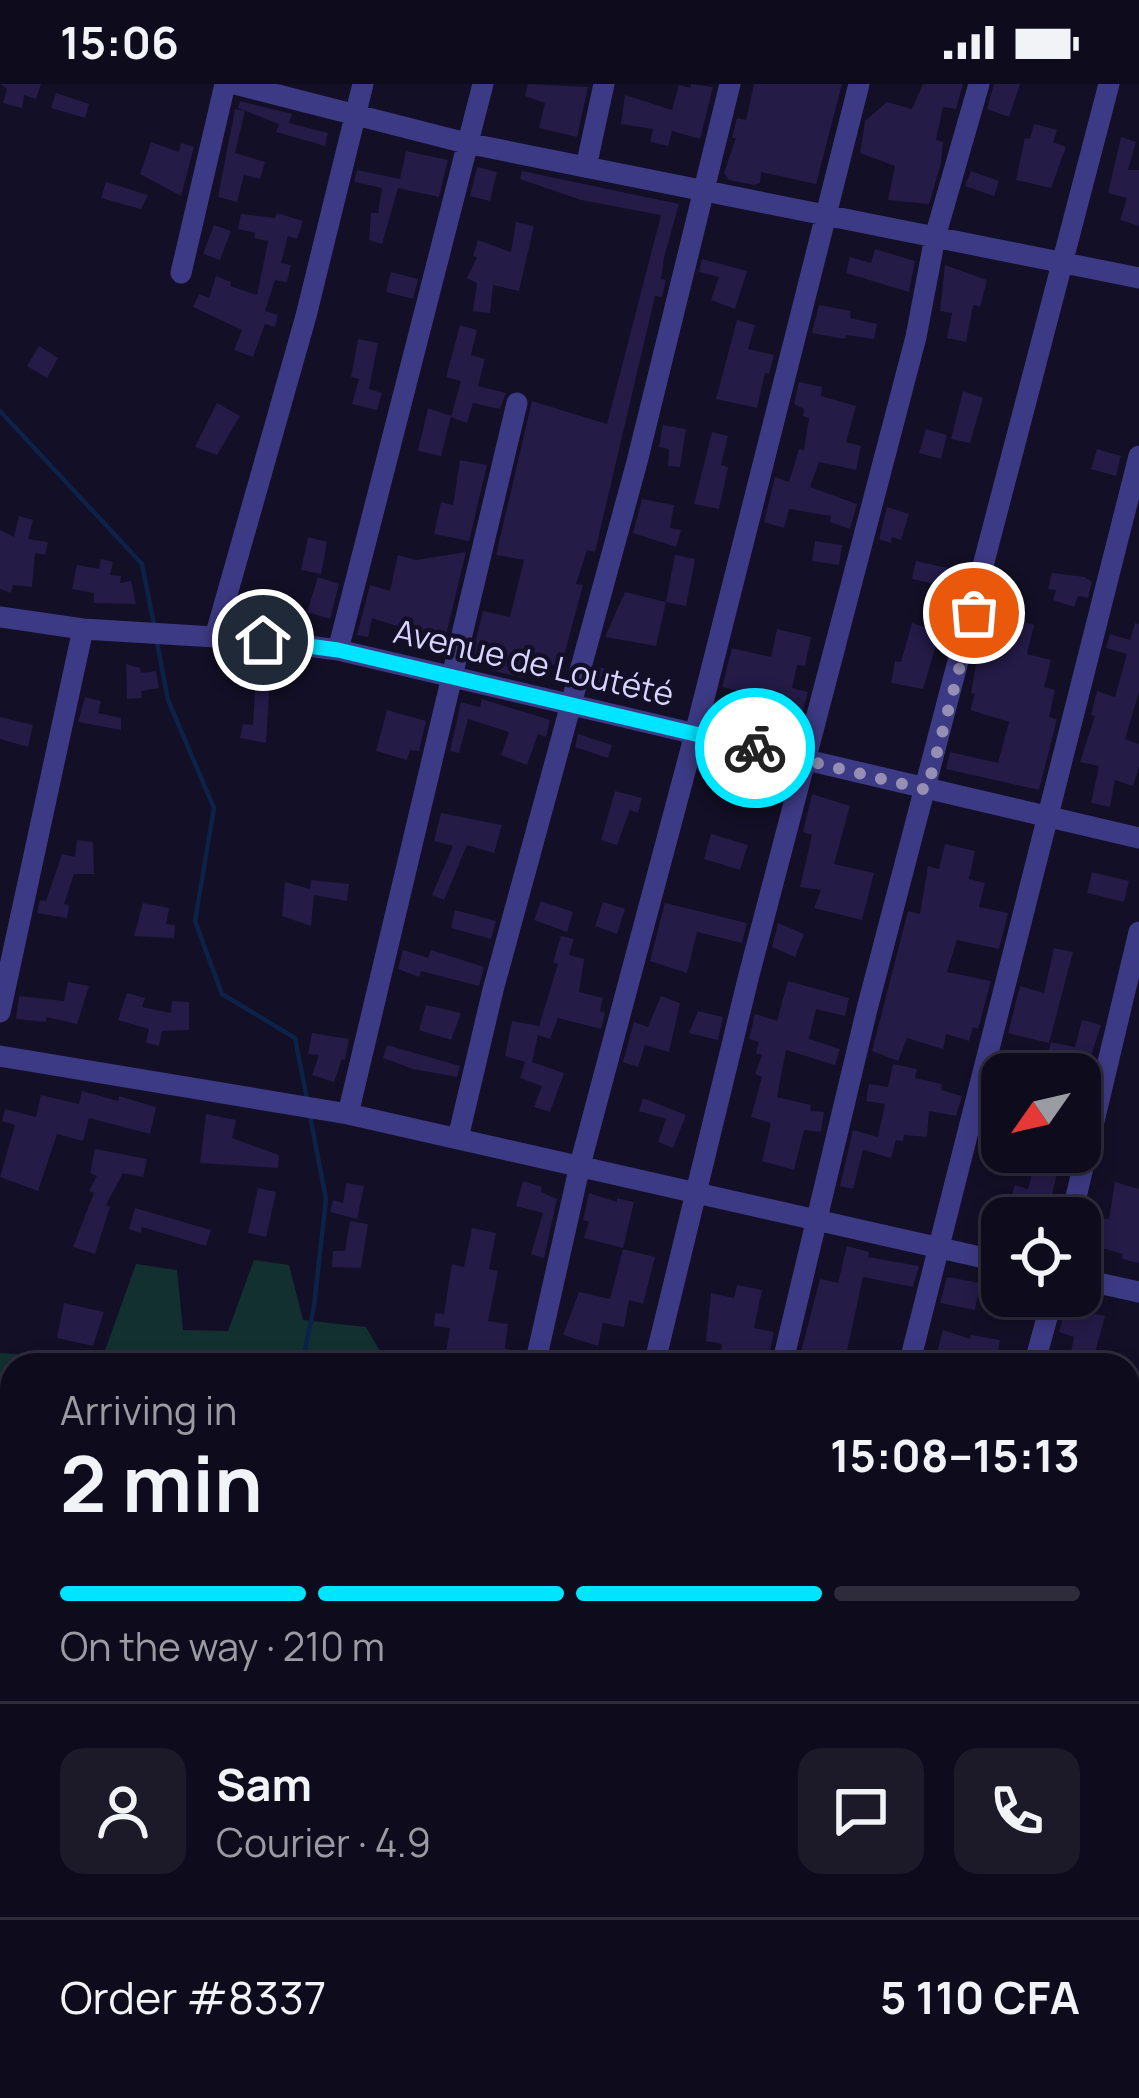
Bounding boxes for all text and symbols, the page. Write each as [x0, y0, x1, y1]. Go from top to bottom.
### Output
text: 15:06 [60, 11, 179, 73]
pin [923, 562, 1025, 664]
icon: bag [941, 580, 1007, 646]
pin [212, 589, 314, 691]
icon: home [230, 607, 296, 673]
street label: Avenue de Loutété [390, 608, 678, 716]
courier [695, 688, 815, 808]
icon: bike [722, 715, 788, 781]
north arrow [981, 1053, 1101, 1173]
map controls [981, 1053, 1101, 1317]
button: locate [981, 1197, 1101, 1317]
text: Arriving in [60, 1383, 237, 1437]
text: 15:08–15:13 [830, 1424, 1080, 1486]
text: 2 min [60, 1429, 263, 1535]
text: On the way · 210 m [60, 1619, 385, 1673]
button: person [60, 1748, 186, 1874]
button: chat [798, 1748, 924, 1874]
button: phone [954, 1748, 1080, 1874]
text: Sam [216, 1753, 312, 1815]
text: Courier · 4.9 [216, 1815, 431, 1869]
text: Order #8337 [60, 1966, 326, 2028]
text: 5 110 CFA [880, 1966, 1080, 2028]

